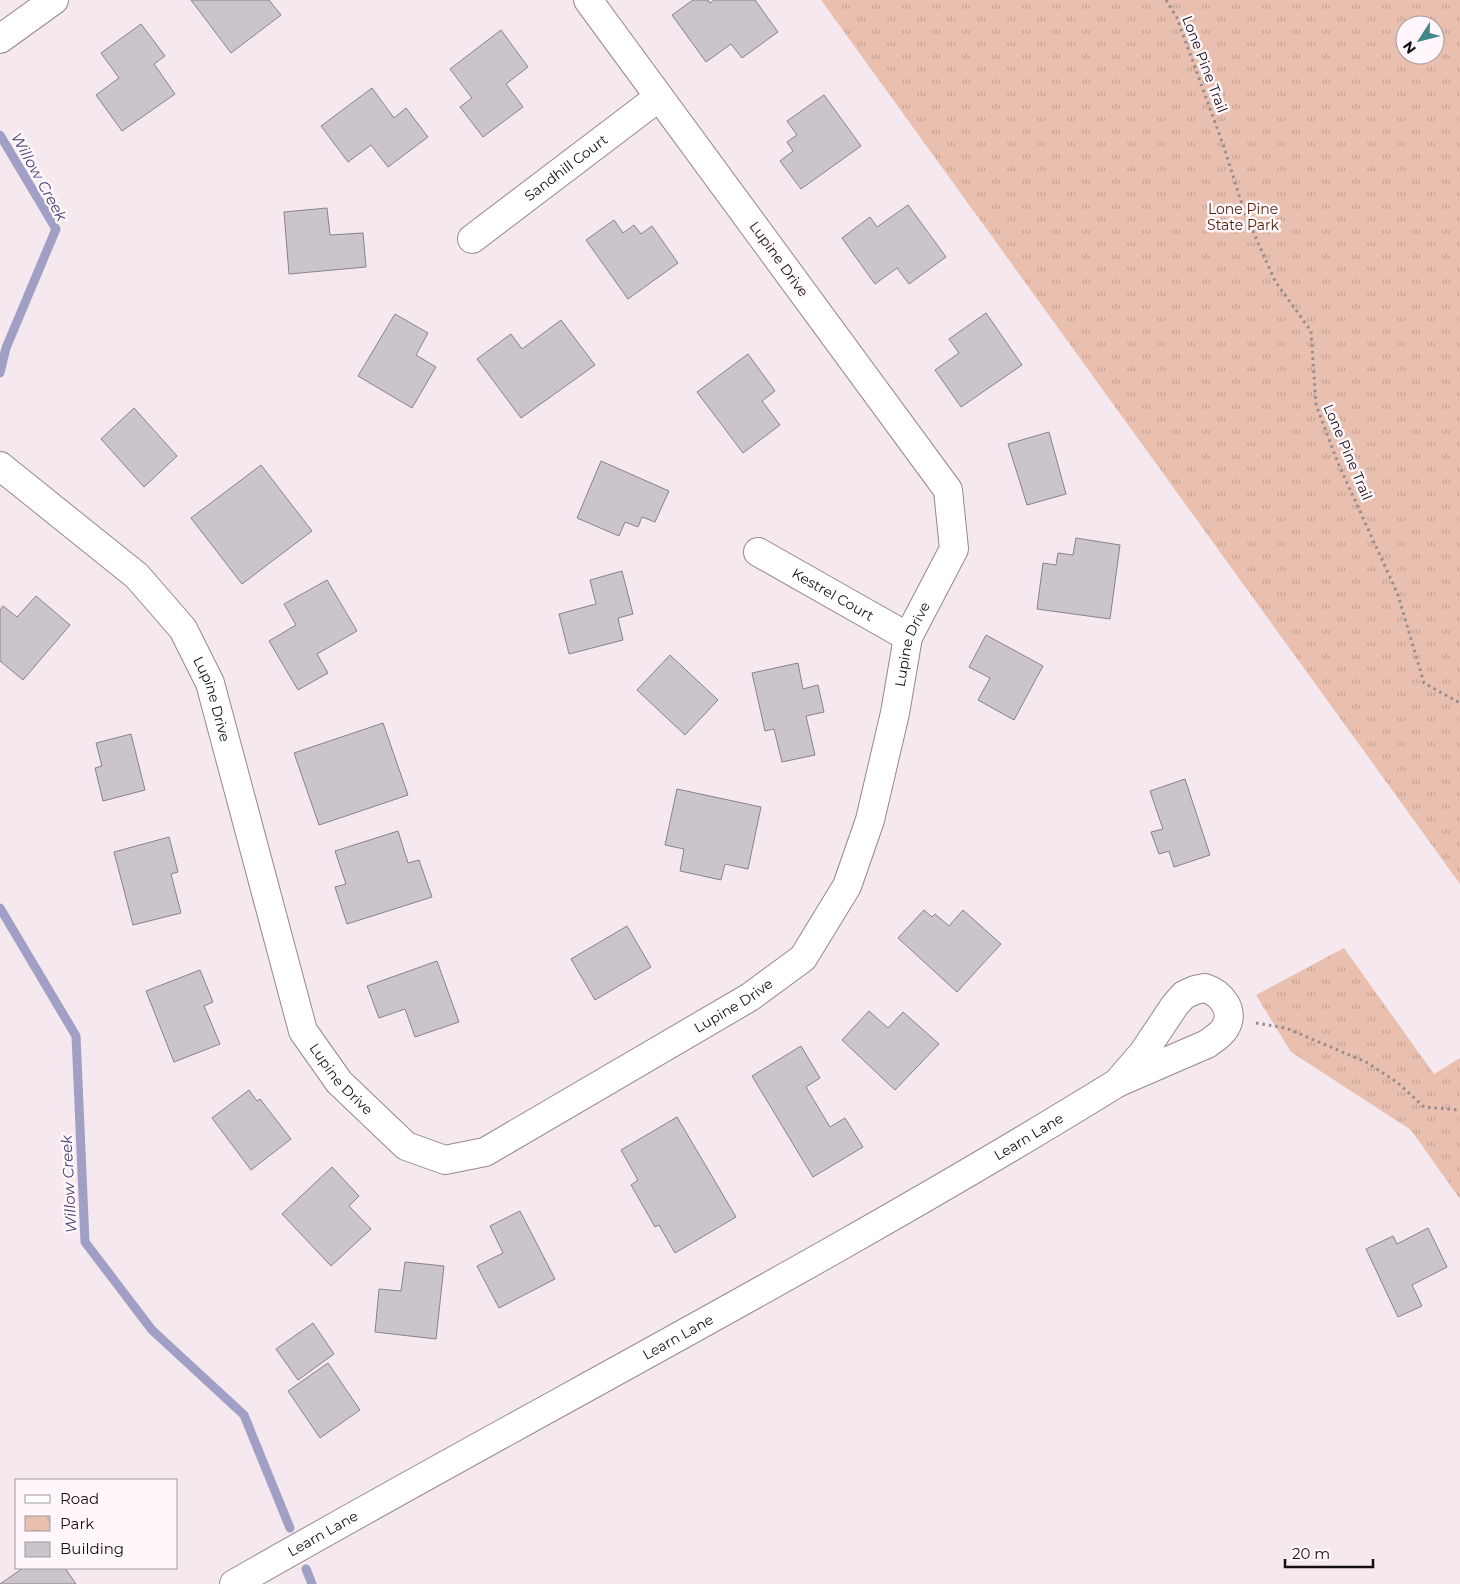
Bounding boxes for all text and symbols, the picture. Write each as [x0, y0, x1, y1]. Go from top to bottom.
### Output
street label: Lone Pine Trail [1178, 13, 1232, 115]
north arrow [1395, 15, 1445, 65]
text: N [1399, 38, 1420, 58]
water label: Willow Creek [7, 129, 72, 225]
street label: Sandhill Court [521, 130, 611, 205]
park label: Lone Pine State Park [1207, 200, 1280, 234]
street label: Lupine Drive [746, 218, 812, 300]
street label: Lone Pine Trail [1320, 401, 1376, 503]
street label: Kestrel Court [789, 564, 877, 625]
street label: Lupine Drive [891, 598, 934, 688]
street label: Lupine Drive [189, 653, 234, 744]
street label: Lupine Drive [691, 974, 776, 1037]
street label: Lupine Drive [305, 1040, 377, 1119]
street label: Learn Lane [991, 1109, 1067, 1164]
water label: Willow Creek [56, 1133, 81, 1234]
street label: Learn Lane [639, 1310, 716, 1364]
legend [15, 1479, 178, 1569]
text: Road [60, 1489, 99, 1508]
street label: Learn Lane [284, 1507, 361, 1561]
text: Park [60, 1514, 94, 1533]
scale bar [1285, 1536, 1372, 1568]
text: Building [60, 1539, 124, 1558]
text: 20 m [1292, 1544, 1330, 1563]

